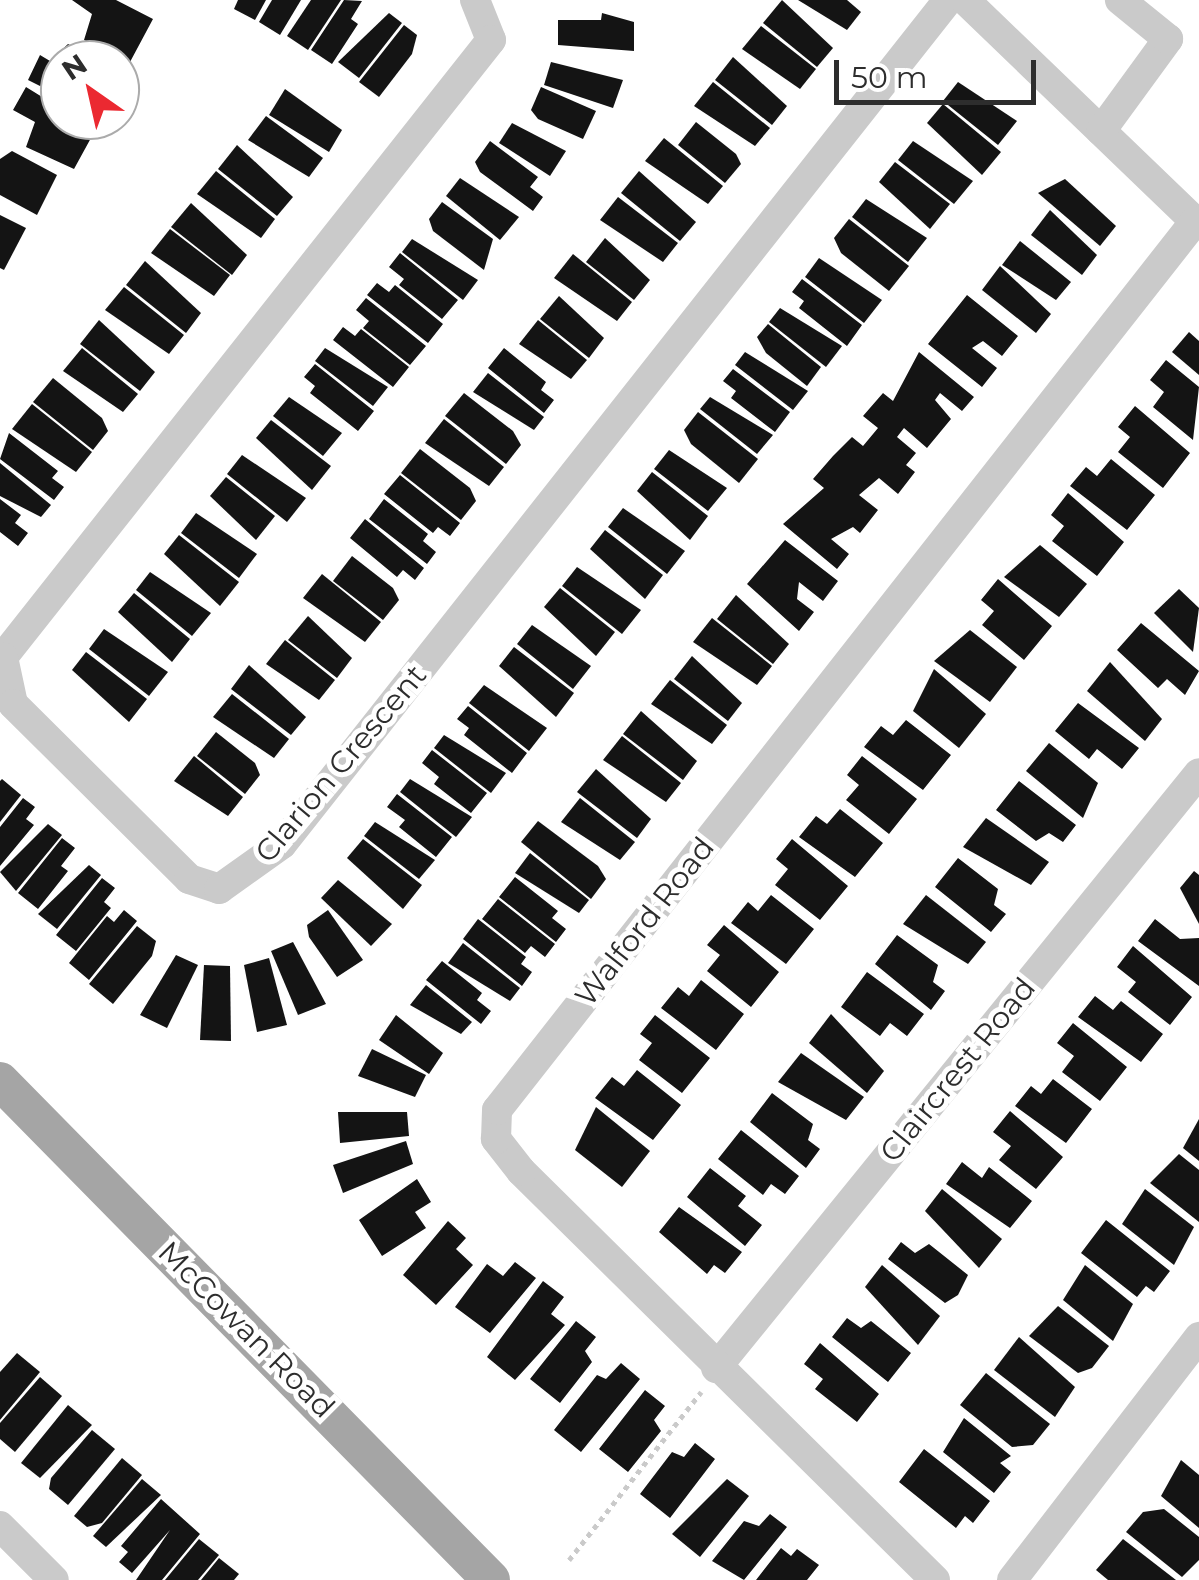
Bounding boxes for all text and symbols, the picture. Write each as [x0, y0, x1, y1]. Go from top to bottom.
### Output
north arrow [40, 40, 140, 140]
scale bar [839, 40, 1042, 102]
text: N [55, 46, 93, 87]
text: 50 m [851, 59, 928, 96]
street label: Clarion Crescent [248, 658, 434, 870]
street label: Walford Road [568, 830, 722, 1014]
street label: Claircrest Road [873, 971, 1043, 1169]
street label: McCowan Road [150, 1234, 342, 1426]

